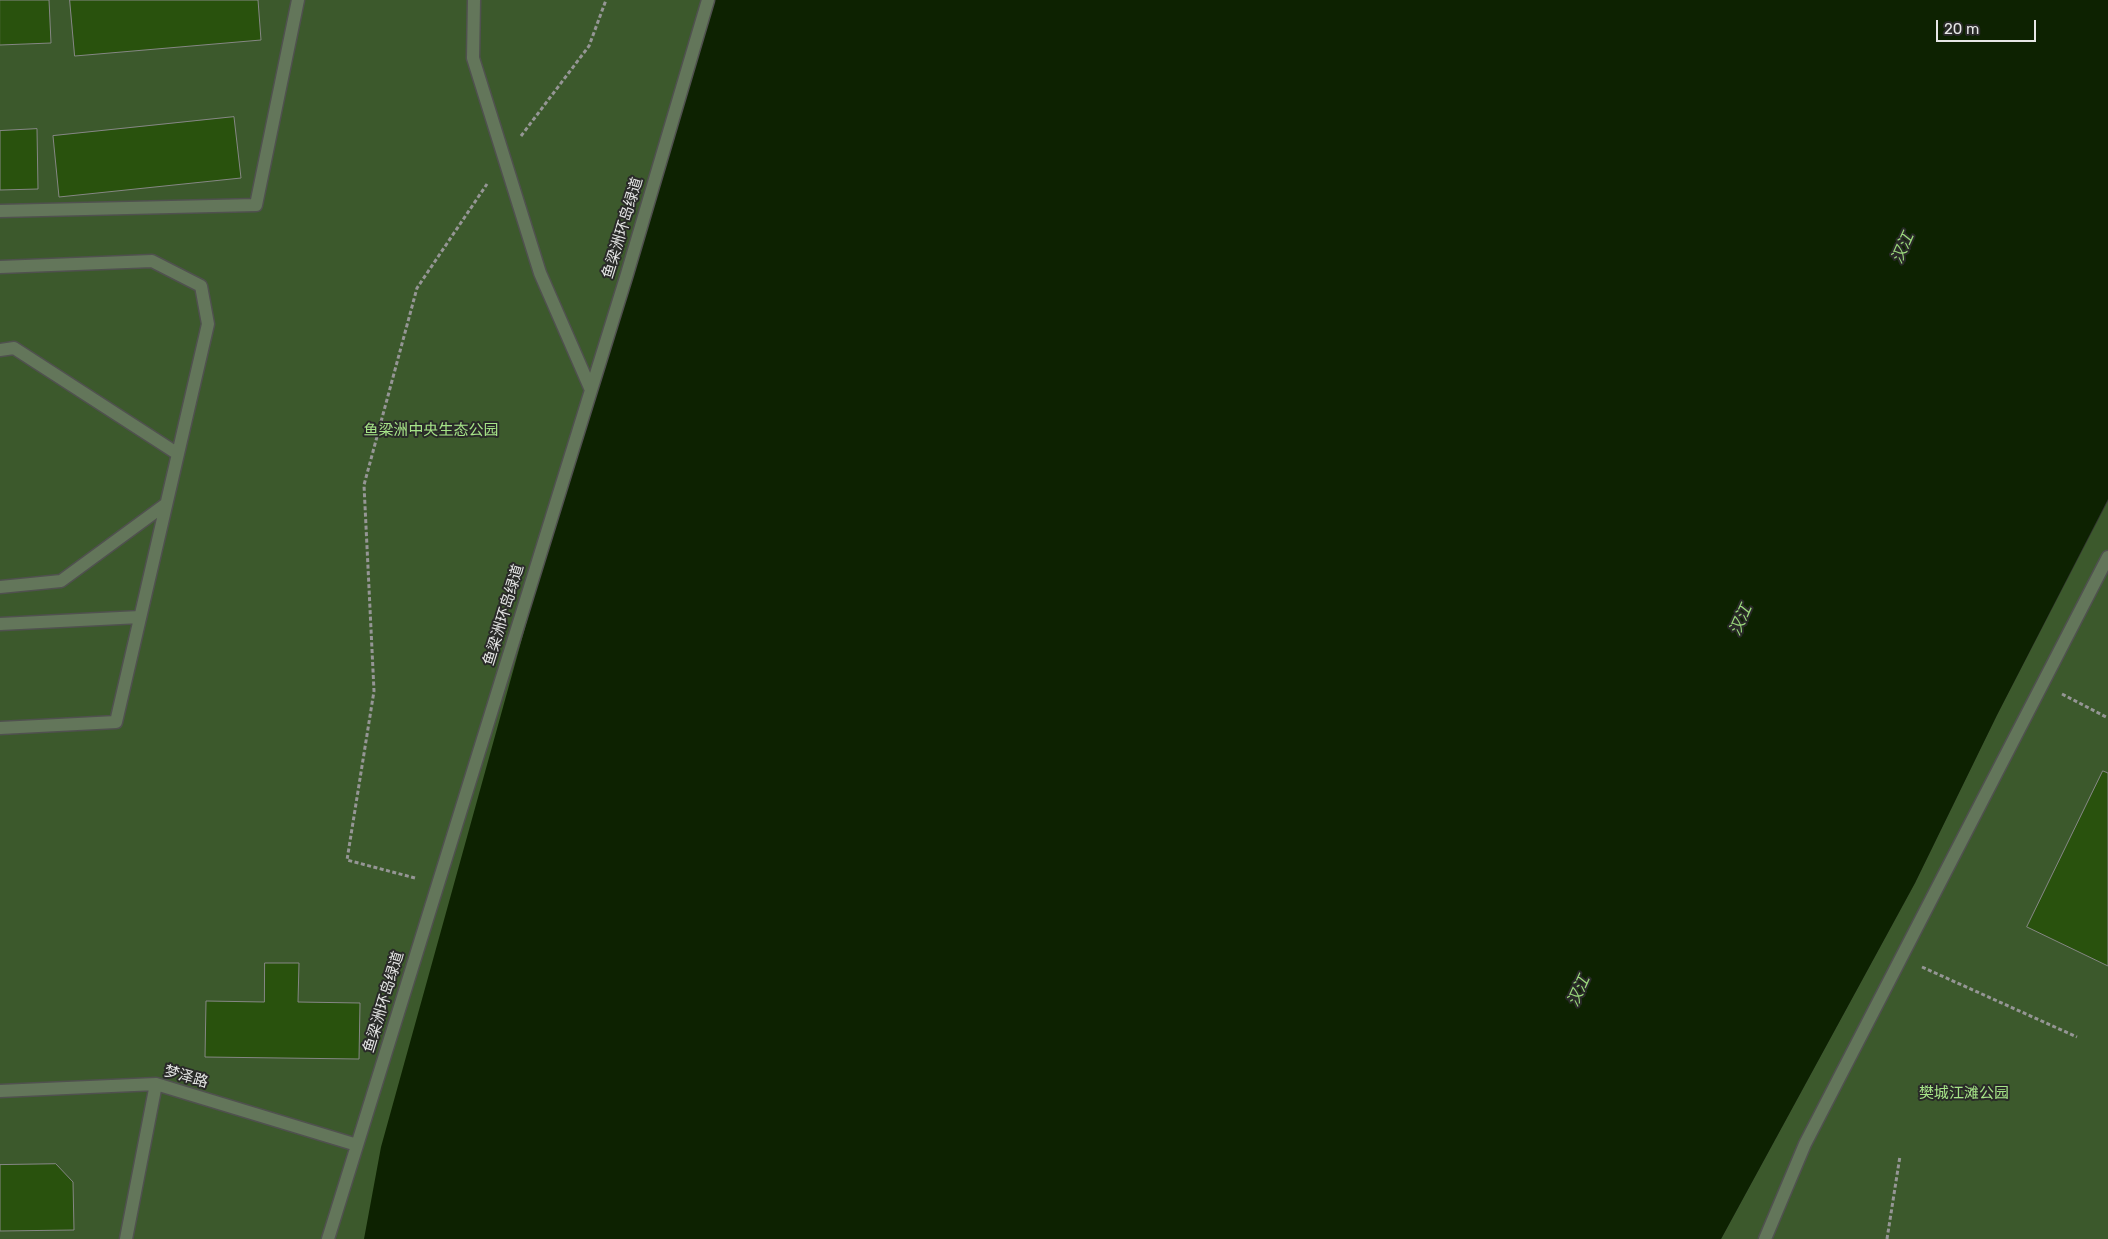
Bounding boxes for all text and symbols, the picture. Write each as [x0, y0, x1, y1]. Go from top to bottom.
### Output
scale bar [1938, 10, 2038, 42]
text: 20 m [1944, 20, 1979, 38]
street label: 鱼梁洲环岛绿道 [599, 175, 647, 281]
water label: 汉江 [1888, 229, 1918, 267]
park label: 鱼梁洲中央生态公园 [364, 422, 498, 440]
street label: 鱼梁洲环岛绿道 [480, 562, 528, 668]
water label: 汉江 [1726, 601, 1756, 639]
street label: 鱼梁洲环岛绿道 [360, 949, 408, 1055]
water label: 汉江 [1564, 972, 1594, 1010]
street label: 梦泽路 [162, 1062, 210, 1092]
park label: 樊城江滩公园 [1919, 1085, 2009, 1103]

